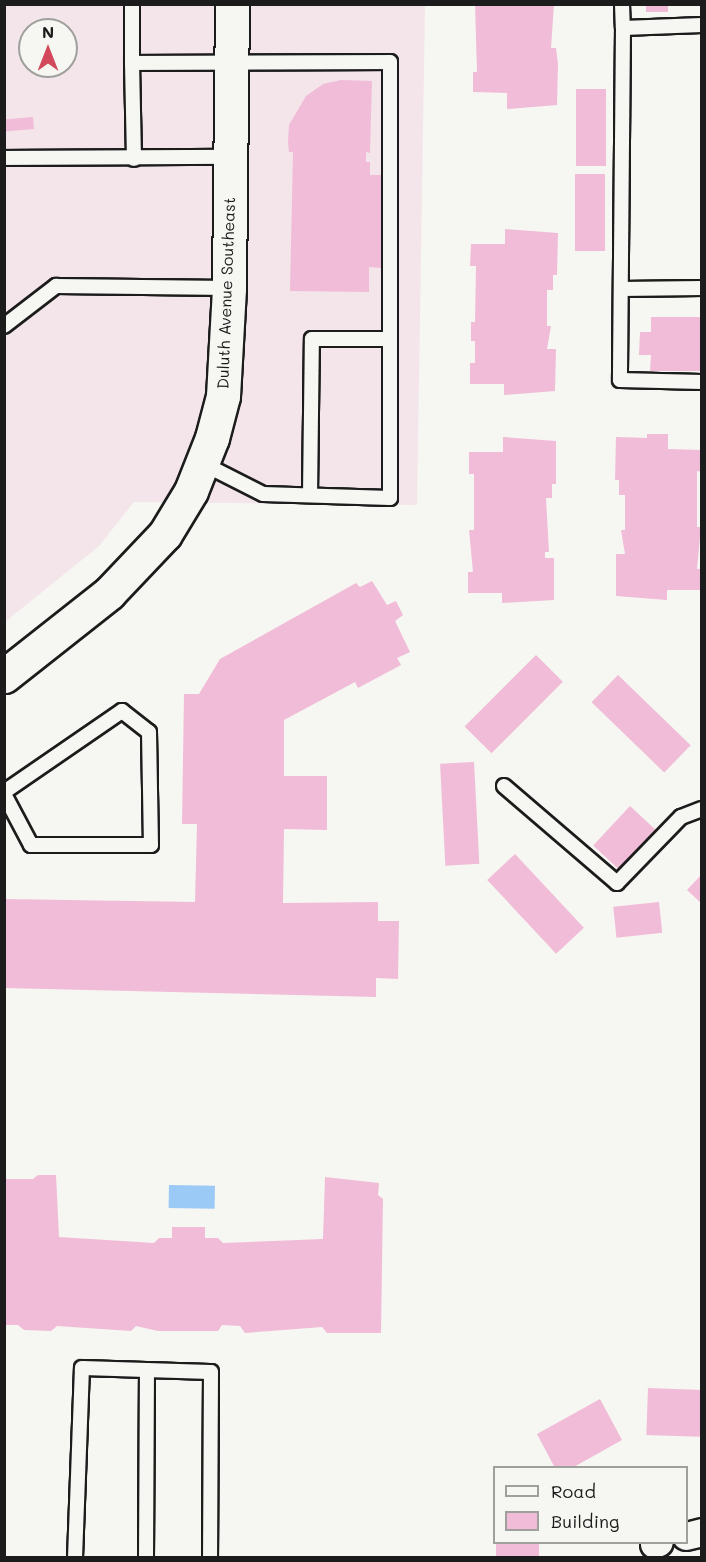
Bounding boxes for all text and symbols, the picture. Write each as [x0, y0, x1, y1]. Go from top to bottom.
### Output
north arrow [18, 18, 78, 78]
text: N [42, 21, 54, 42]
street label: Duluth Avenue Southeast [213, 197, 239, 389]
legend [493, 1466, 688, 1544]
text: Road [551, 1479, 596, 1503]
text: Building [551, 1509, 619, 1533]

